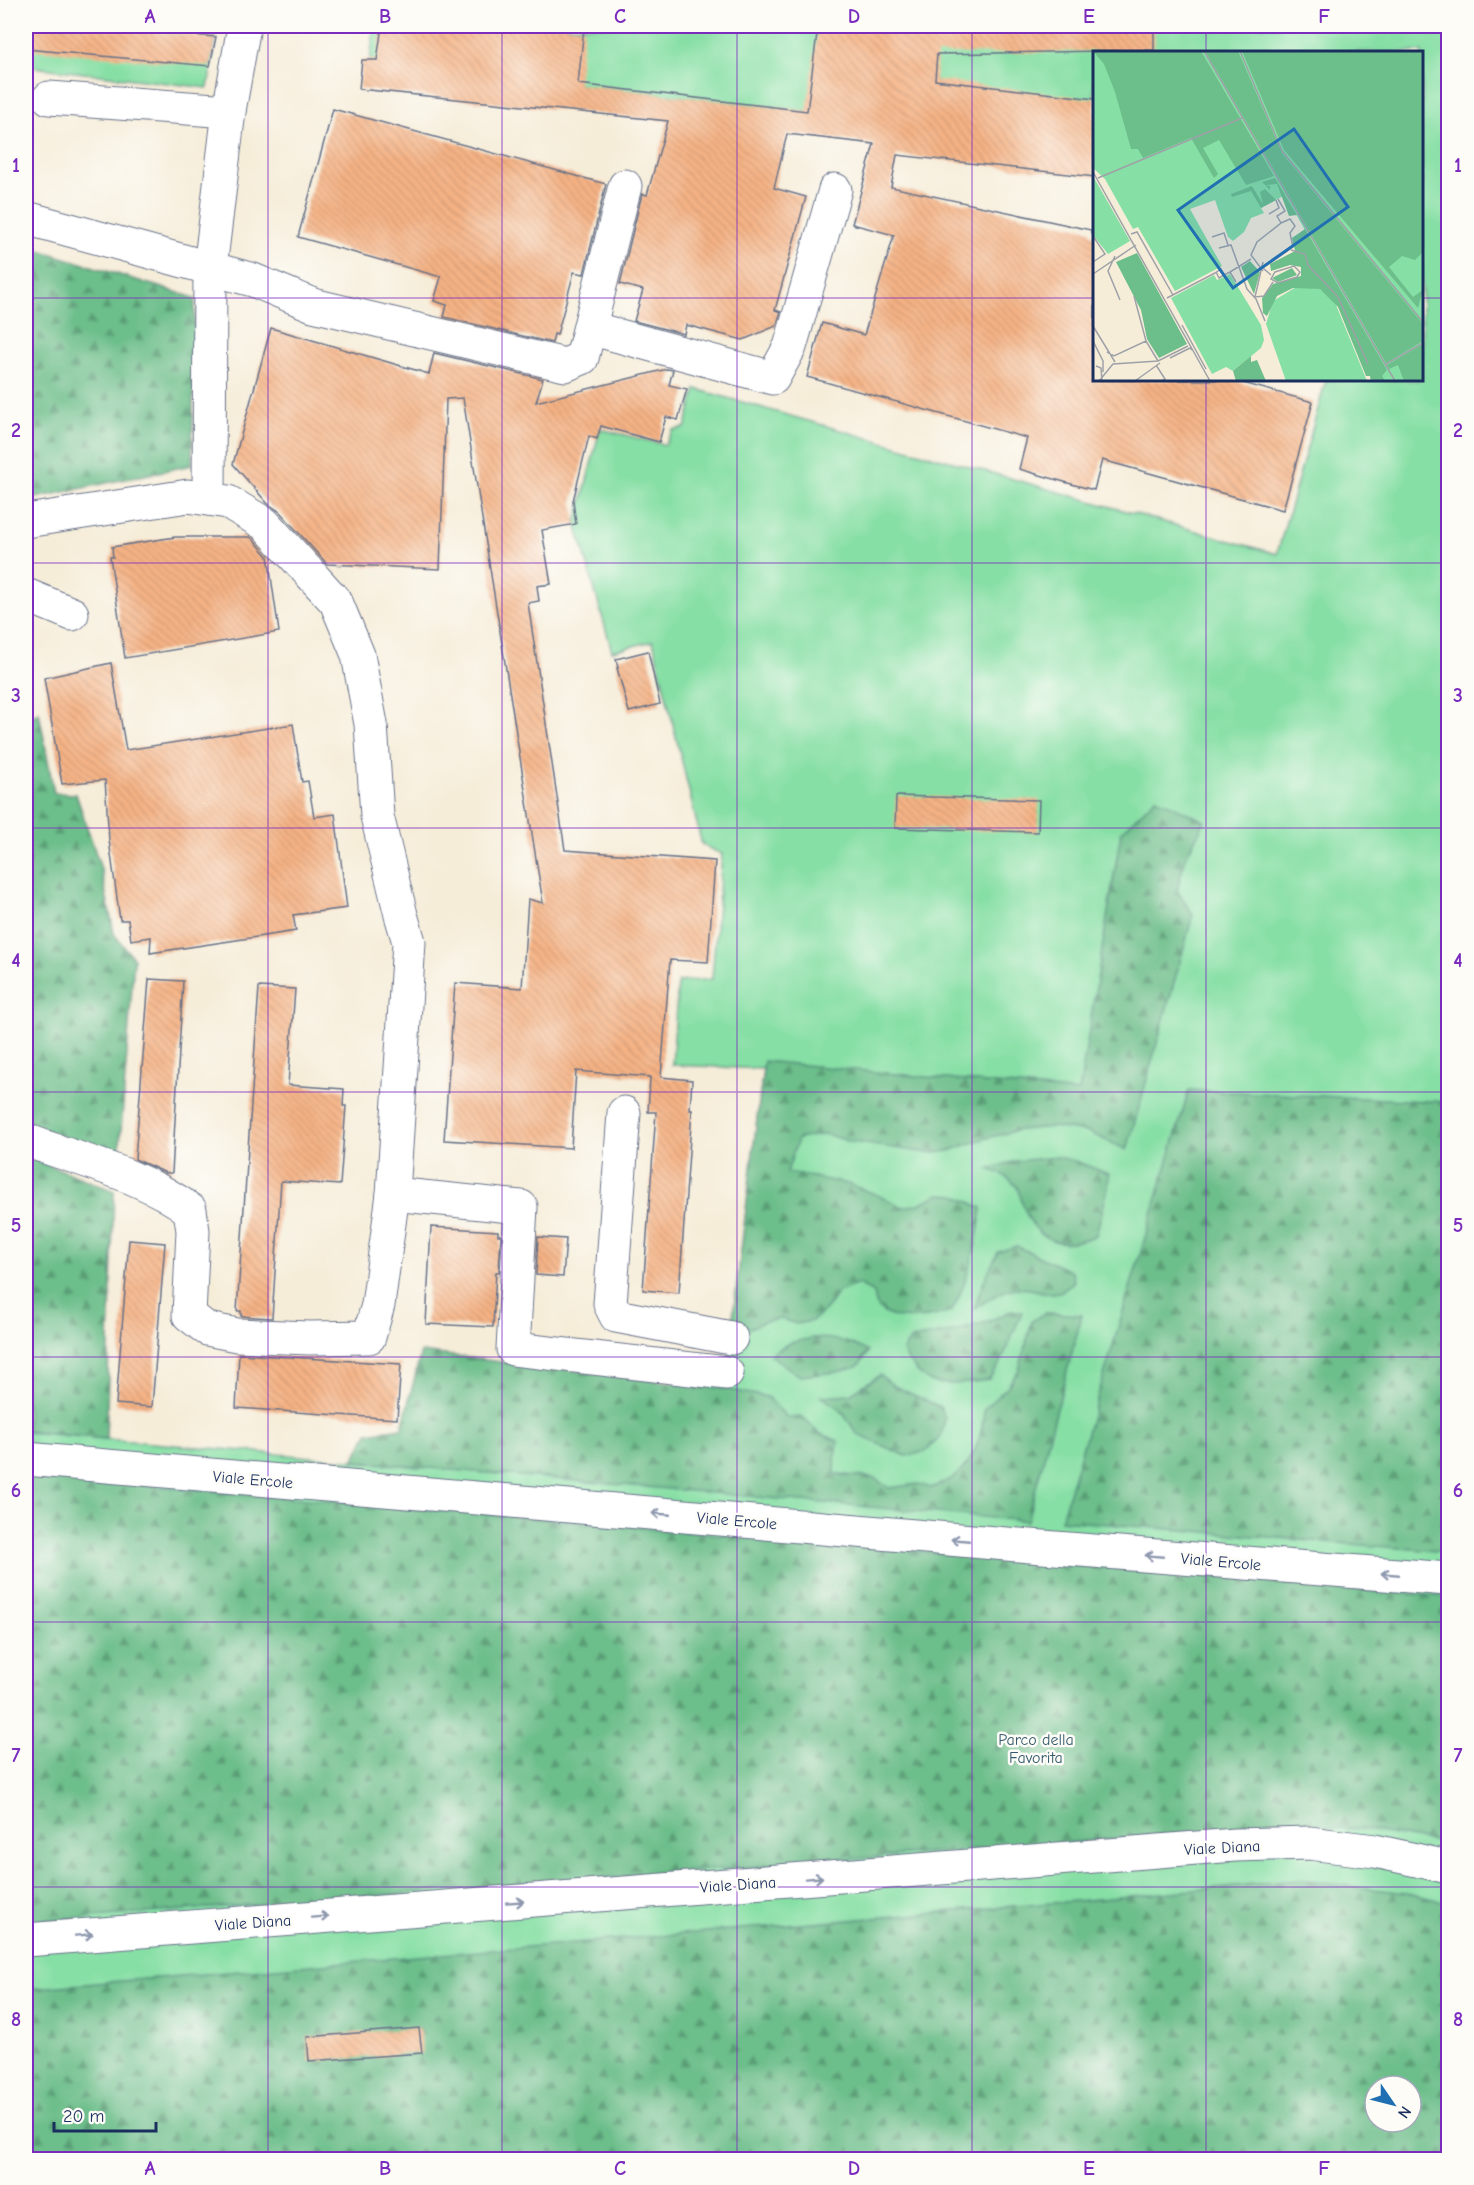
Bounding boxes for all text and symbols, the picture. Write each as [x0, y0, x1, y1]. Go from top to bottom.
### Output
text: A [144, 5, 156, 28]
text: B [379, 5, 391, 28]
text: C [614, 5, 626, 28]
text: D [848, 5, 860, 28]
text: E [1083, 5, 1095, 28]
text: F [1318, 5, 1330, 28]
inset map [1093, 51, 1423, 381]
text: 1 [12, 154, 20, 177]
text: 1 [1454, 154, 1462, 177]
text: 2 [11, 419, 21, 442]
text: 2 [1453, 419, 1463, 442]
text: 3 [11, 684, 21, 707]
text: 3 [1453, 684, 1463, 707]
text: 4 [11, 949, 21, 972]
text: 4 [1453, 949, 1463, 972]
text: 5 [11, 1214, 21, 1237]
text: 5 [1453, 1214, 1463, 1237]
street label: Viale Ercole [212, 1468, 294, 1492]
text: 6 [11, 1479, 21, 1502]
text: 6 [1453, 1479, 1463, 1502]
one-way arrow [651, 1508, 671, 1519]
street label: Viale Ercole [696, 1509, 778, 1533]
one-way arrow [950, 1534, 970, 1545]
one-way arrow [1144, 1550, 1164, 1561]
street label: Viale Ercole [1180, 1550, 1262, 1574]
one-way arrow [1381, 1568, 1401, 1579]
park label: Parco della Favorita [998, 1731, 1074, 1767]
text: 7 [12, 1744, 21, 1767]
text: 7 [1454, 1744, 1463, 1767]
street label: Viale Diana [1183, 1837, 1261, 1859]
one-way arrow [803, 1872, 823, 1883]
street label: Viale Diana [699, 1873, 777, 1897]
one-way arrow [504, 1896, 524, 1907]
street label: Viale Diana [214, 1911, 292, 1935]
one-way arrow [310, 1911, 330, 1922]
one-way arrow [73, 1929, 93, 1940]
text: 8 [11, 2008, 21, 2031]
text: 8 [1453, 2008, 1463, 2031]
north arrow [1363, 2074, 1423, 2134]
scale bar [54, 2095, 156, 2133]
text: N [1394, 2103, 1415, 2121]
text: 20 m [63, 2106, 104, 2127]
text: A [144, 2157, 156, 2180]
text: B [379, 2157, 391, 2180]
text: C [614, 2157, 626, 2180]
text: D [848, 2157, 860, 2180]
text: E [1083, 2157, 1095, 2180]
text: F [1318, 2157, 1330, 2180]

